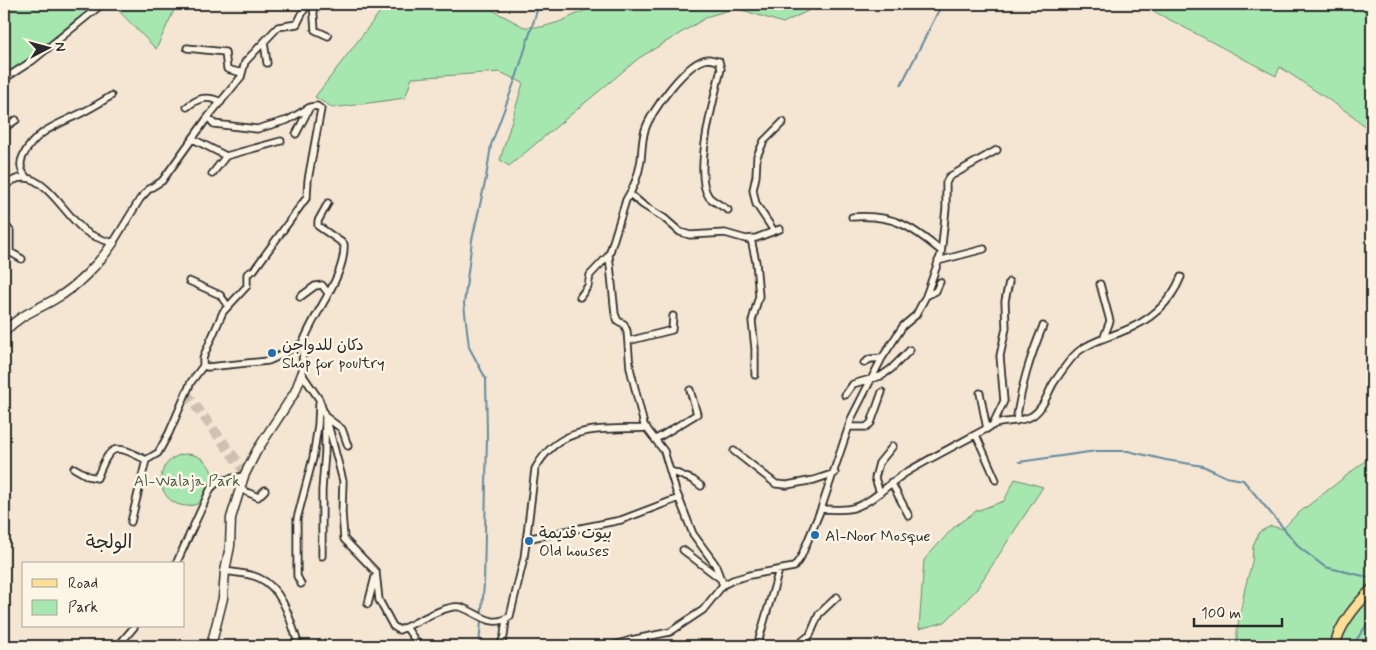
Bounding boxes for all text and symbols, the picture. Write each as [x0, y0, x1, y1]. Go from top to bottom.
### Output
north arrow [22, 22, 72, 72]
text: N [50, 41, 69, 52]
place label: دكان للدواجن Shop for poultry [282, 335, 385, 376]
marker: دكان للدواجن Shop for poultry [266, 347, 278, 359]
park label: Al-Walaja Park [134, 471, 240, 492]
place label: بيوت قديمة Old houses [539, 523, 612, 562]
place label: Al-Noor Mosque [825, 526, 931, 547]
marker: Al-Noor Mosque [809, 529, 821, 541]
district label: الولجة [86, 530, 132, 555]
marker: بيوت قديمة Old houses [523, 535, 535, 547]
legend [22, 562, 185, 628]
text: Road [68, 574, 98, 594]
scale bar [1194, 595, 1281, 627]
text: Park [68, 598, 98, 618]
text: 100 m [1201, 604, 1241, 624]

